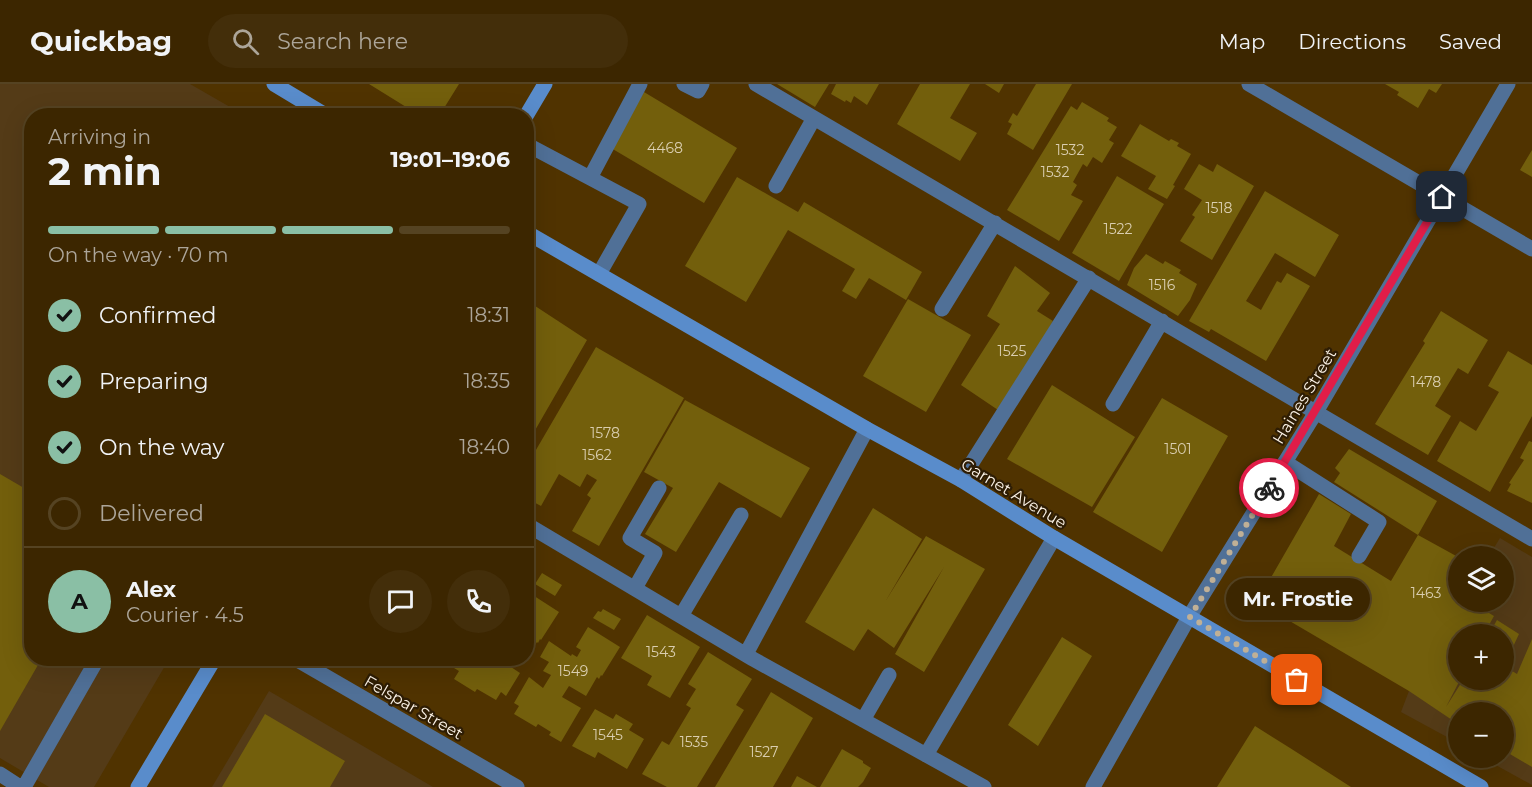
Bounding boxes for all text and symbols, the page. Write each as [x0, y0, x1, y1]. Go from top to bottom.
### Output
search box [208, 14, 628, 68]
text: Quickbag [30, 24, 172, 58]
icon: search [229, 25, 262, 58]
text: Search here [277, 28, 408, 55]
text: Map [1219, 29, 1265, 54]
text: Directions [1298, 29, 1406, 54]
text: Saved [1439, 29, 1502, 54]
text: Arriving in [48, 125, 151, 149]
house number: 4468 [647, 139, 683, 157]
house number: 1532 [1056, 141, 1084, 159]
text: 19:01–19:06 [390, 146, 510, 173]
text: 2 min [48, 147, 162, 195]
house number: 1532 [1041, 163, 1069, 181]
pin [1416, 171, 1467, 222]
icon: home [1425, 180, 1458, 213]
house number: 1518 [1206, 199, 1233, 217]
house number: 1522 [1104, 220, 1132, 238]
text: On the way · 70 m [48, 243, 229, 267]
house number: 1516 [1149, 276, 1176, 294]
icon: check [48, 299, 81, 332]
text: Confirmed [99, 302, 216, 329]
text: 18:31 [467, 303, 510, 327]
house number: 1525 [998, 342, 1026, 360]
street label: Haines Street [1269, 345, 1341, 447]
icon: check [48, 365, 81, 398]
text: Preparing [99, 368, 208, 395]
text: 18:35 [463, 369, 510, 393]
house number: 1478 [1411, 373, 1441, 391]
house number: 1578 [590, 424, 620, 442]
icon: check [48, 431, 81, 464]
text: On the way [99, 434, 224, 461]
text: 18:40 [459, 435, 510, 459]
house number: 1501 [1164, 440, 1192, 458]
house number: 1562 [582, 446, 612, 464]
street label: Garnet Avenue [958, 454, 1070, 532]
courier [1239, 458, 1299, 518]
icon: bike [1253, 472, 1286, 505]
text: Delivered [99, 500, 204, 527]
map controls [1448, 546, 1514, 768]
button: layers [1448, 546, 1514, 612]
button: chat [369, 570, 432, 633]
button: phone [447, 570, 510, 633]
text: Alex [126, 576, 176, 603]
callout: Mr. Frostie [1225, 578, 1369, 620]
house number: 1463 [1411, 584, 1441, 602]
text: Mr. Frostie [1243, 587, 1353, 611]
text: A [71, 588, 88, 615]
text: Courier · 4.5 [126, 603, 244, 627]
button: + [1448, 624, 1514, 690]
house number: 1543 [646, 643, 676, 661]
pin [1271, 654, 1322, 705]
house number: 1549 [558, 662, 588, 680]
icon: bag [1280, 663, 1313, 696]
street label: Felspar Street [361, 671, 467, 744]
button: − [1448, 702, 1514, 768]
house number: 1545 [593, 726, 623, 744]
house number: 1535 [680, 733, 708, 751]
house number: 1527 [749, 743, 779, 761]

